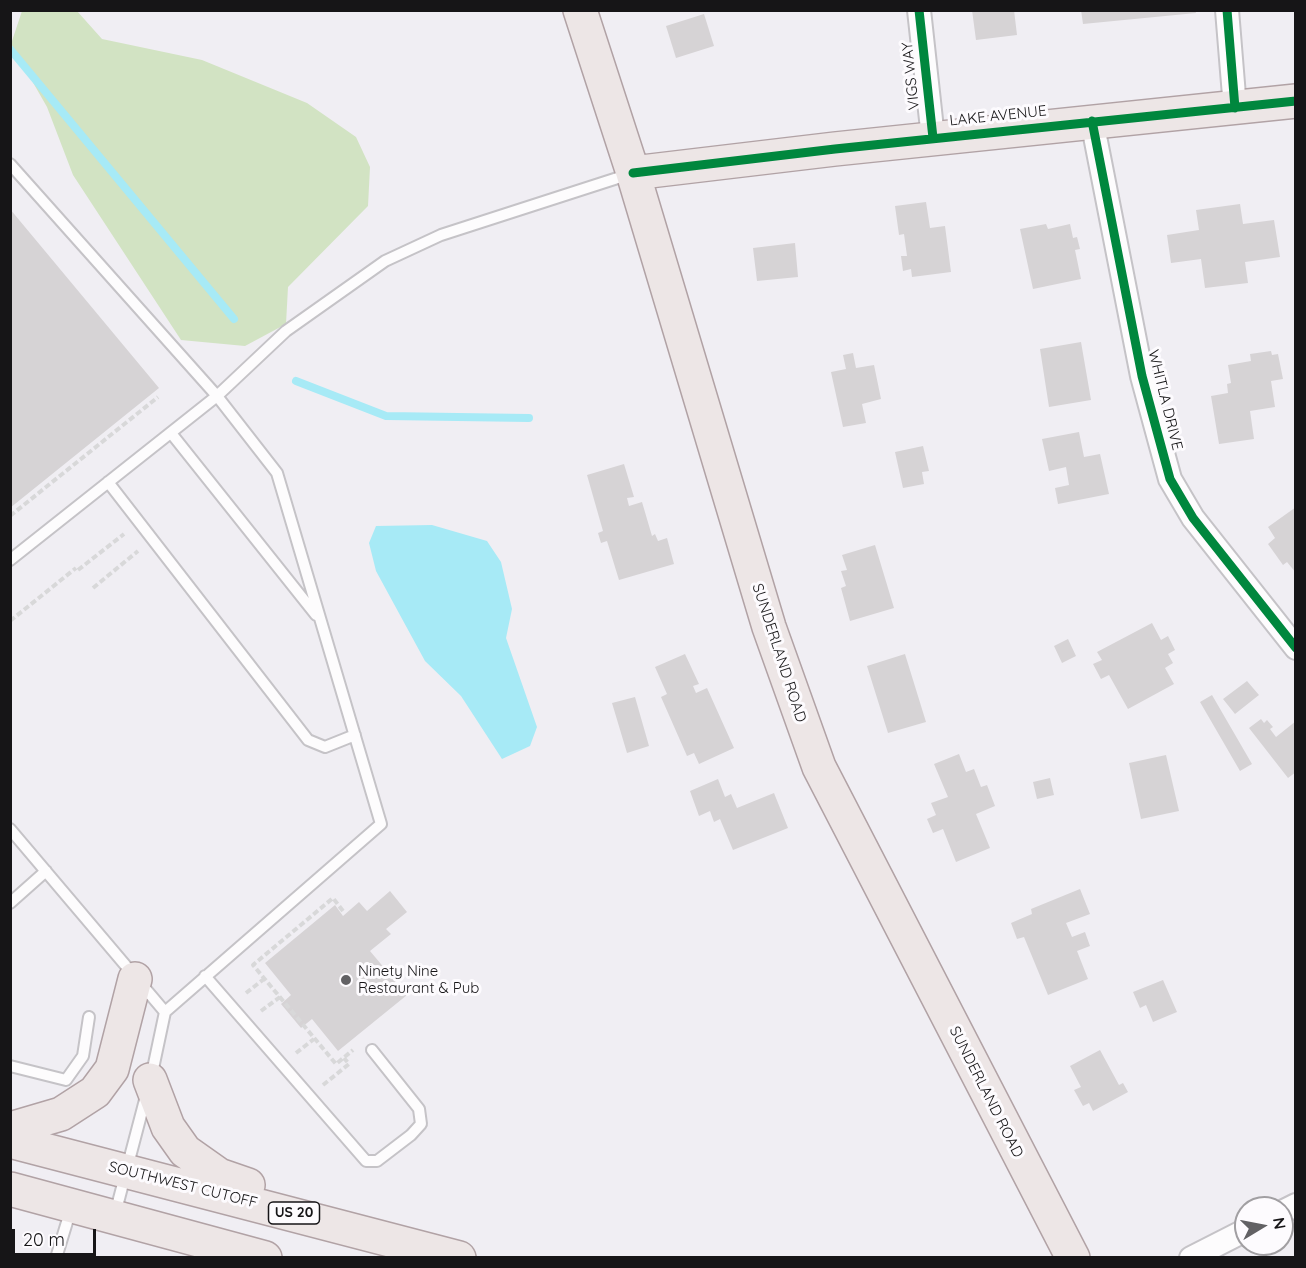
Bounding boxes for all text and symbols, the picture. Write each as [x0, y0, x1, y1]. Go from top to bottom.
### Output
street label: VIGS WAY [898, 41, 924, 111]
street label: LAKE AVENUE [949, 102, 1047, 130]
street label: WHITLA DRIVE [1144, 348, 1186, 452]
street label: SUNDERLAND ROAD [748, 581, 810, 725]
place label: Ninety Nine Restaurant & Pub [358, 962, 479, 997]
marker: Ninety Nine Restaurant & Pub [339, 973, 353, 987]
street label: SUNDERLAND ROAD [945, 1023, 1027, 1161]
street label: SOUTHWEST CUTOFF [107, 1158, 259, 1212]
north arrow [1234, 1196, 1294, 1256]
road number: US 20 [268, 1202, 320, 1224]
text: N [1269, 1216, 1291, 1231]
scale bar [15, 1217, 99, 1255]
text: 20 m [23, 1228, 65, 1251]

